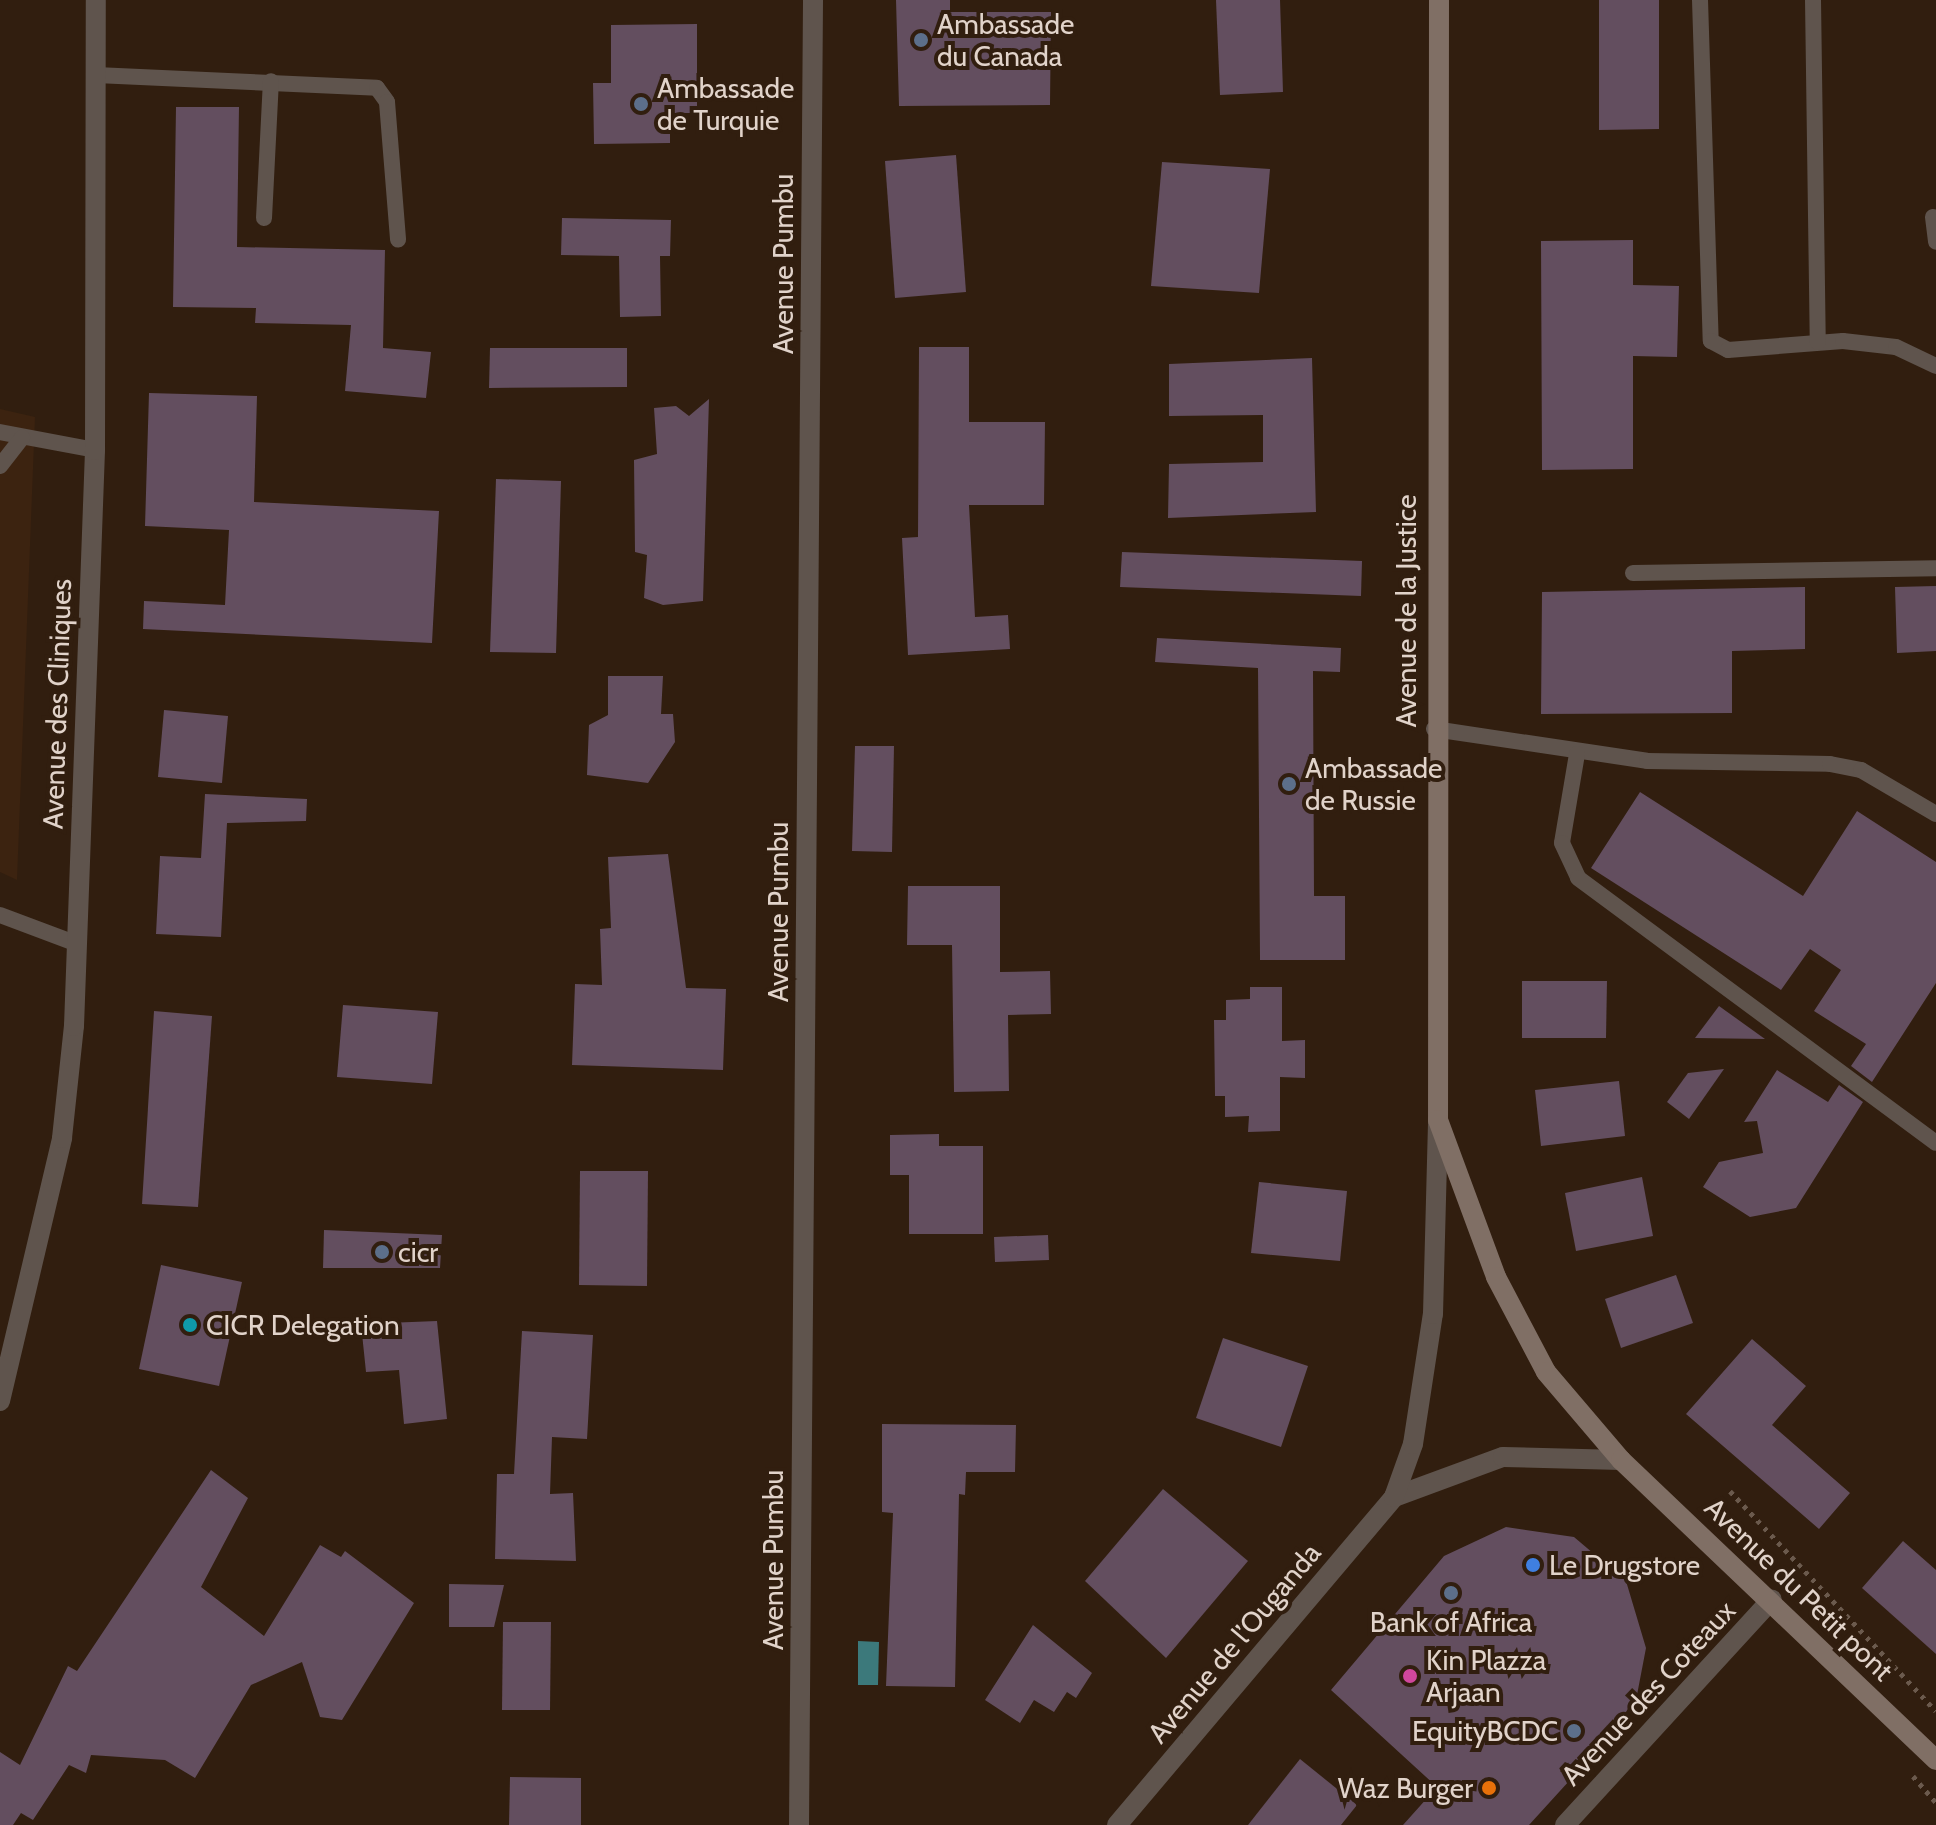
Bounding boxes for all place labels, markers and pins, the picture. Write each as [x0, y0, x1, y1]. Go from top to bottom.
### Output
place label: Ambassade du Canada [937, 7, 1074, 73]
marker: Ambassade du Canada [912, 31, 930, 49]
place label: Ambassade de Turquie [657, 71, 794, 137]
marker: Ambassade de Turquie [632, 95, 650, 113]
place label: Ambassade de Russie [1305, 751, 1442, 817]
marker: Ambassade de Russie [1280, 775, 1298, 793]
place label: cicr [398, 1235, 438, 1269]
marker: cicr [373, 1243, 391, 1261]
place label: CICR Delegation [206, 1308, 400, 1342]
marker: CICR Delegation [181, 1316, 199, 1334]
place label: Le Drugstore [1549, 1548, 1700, 1582]
marker: Le Drugstore [1524, 1556, 1542, 1574]
marker: Bank of Africa [1442, 1584, 1460, 1602]
place label: Bank of Africa [1370, 1605, 1532, 1639]
place label: Kin Plazza Arjaan [1426, 1643, 1546, 1709]
marker: Kin Plazza Arjaan [1401, 1667, 1419, 1685]
place label: EquityBCDC [1412, 1714, 1558, 1748]
marker: EquityBCDC [1565, 1722, 1583, 1740]
place label: Waz Burger [1338, 1771, 1473, 1805]
marker: Waz Burger [1480, 1779, 1498, 1797]

